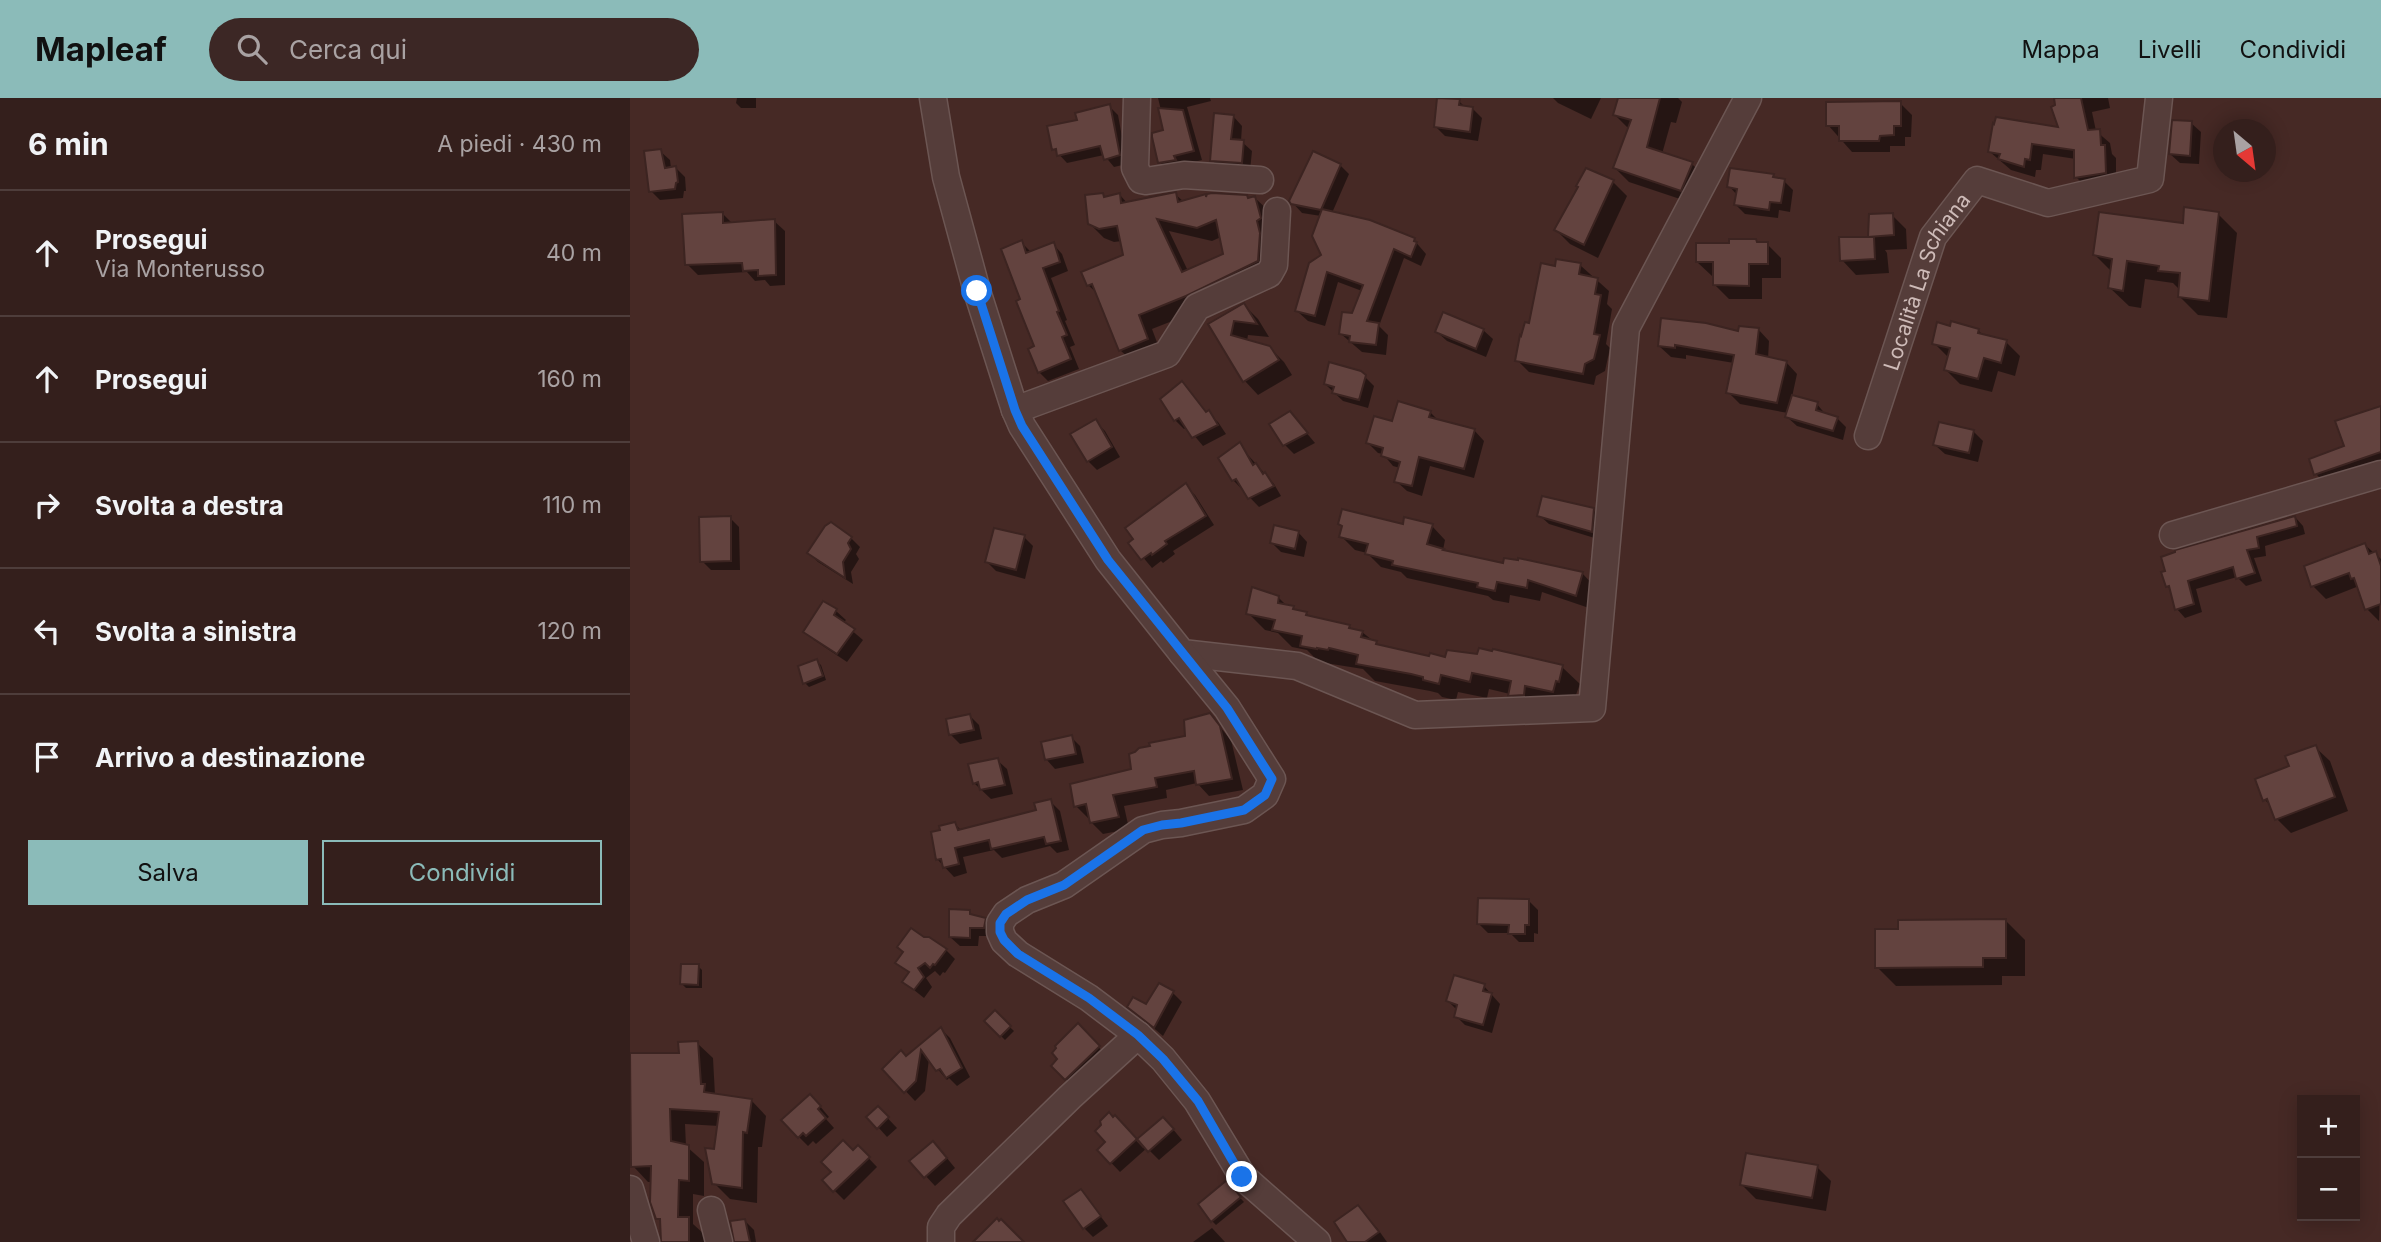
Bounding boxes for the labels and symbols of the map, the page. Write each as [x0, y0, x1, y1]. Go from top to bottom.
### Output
north arrow [2213, 119, 2276, 182]
street label: Località La Schiana [1878, 188, 1975, 373]
route start [961, 275, 992, 306]
route end [1226, 1161, 1257, 1192]

